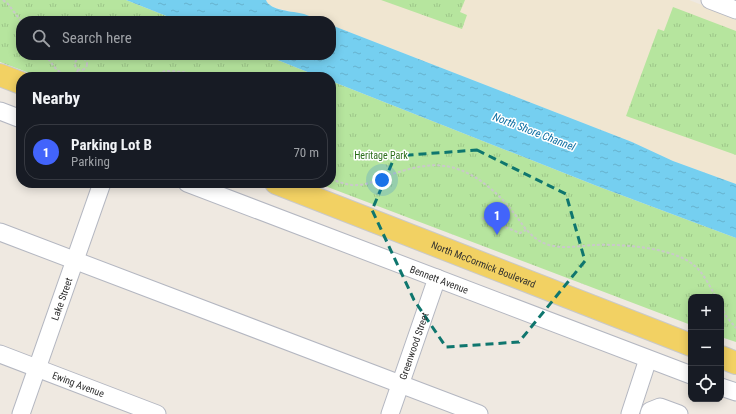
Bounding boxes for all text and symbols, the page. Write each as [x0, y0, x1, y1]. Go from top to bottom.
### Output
search box [16, 16, 336, 60]
icon: search [30, 27, 52, 49]
text: Search here [62, 29, 132, 47]
text: Nearby [32, 88, 80, 108]
water label: North Shore Channel [491, 110, 577, 154]
text: Parking Lot B [71, 136, 152, 154]
text: 1 [43, 145, 49, 160]
text: 70 m [293, 145, 319, 160]
park label: Heritage Park [354, 150, 408, 161]
text: Parking [71, 154, 110, 169]
your location [372, 170, 392, 190]
pin: 1 [484, 202, 510, 235]
street label: North McCormick Boulevard [430, 239, 537, 289]
street label: Bennett Avenue [409, 263, 470, 295]
street label: Lake Street [49, 276, 74, 322]
map controls [688, 294, 724, 402]
button: + [688, 294, 724, 330]
street label: Greenwood Street [397, 311, 430, 381]
button: − [688, 330, 724, 366]
button: locate [688, 366, 724, 402]
street label: Ewing Avenue [51, 369, 106, 399]

